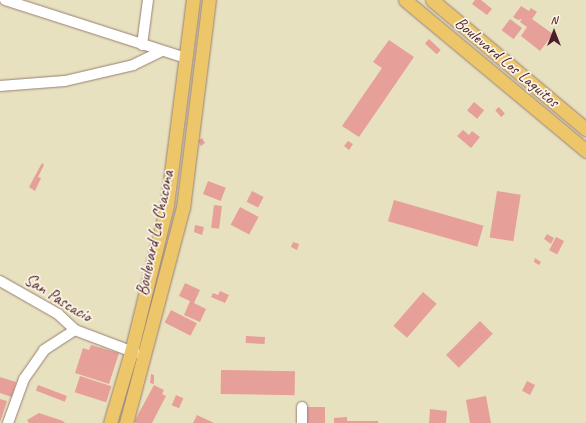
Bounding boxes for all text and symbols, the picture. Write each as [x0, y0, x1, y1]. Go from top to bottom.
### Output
street label: Boulevard Los Laguitos [451, 12, 563, 112]
north arrow [534, 12, 574, 52]
text: N [551, 13, 557, 27]
street label: Boulevard La Chacona [132, 168, 178, 298]
street label: San Pascacio [20, 269, 96, 327]

